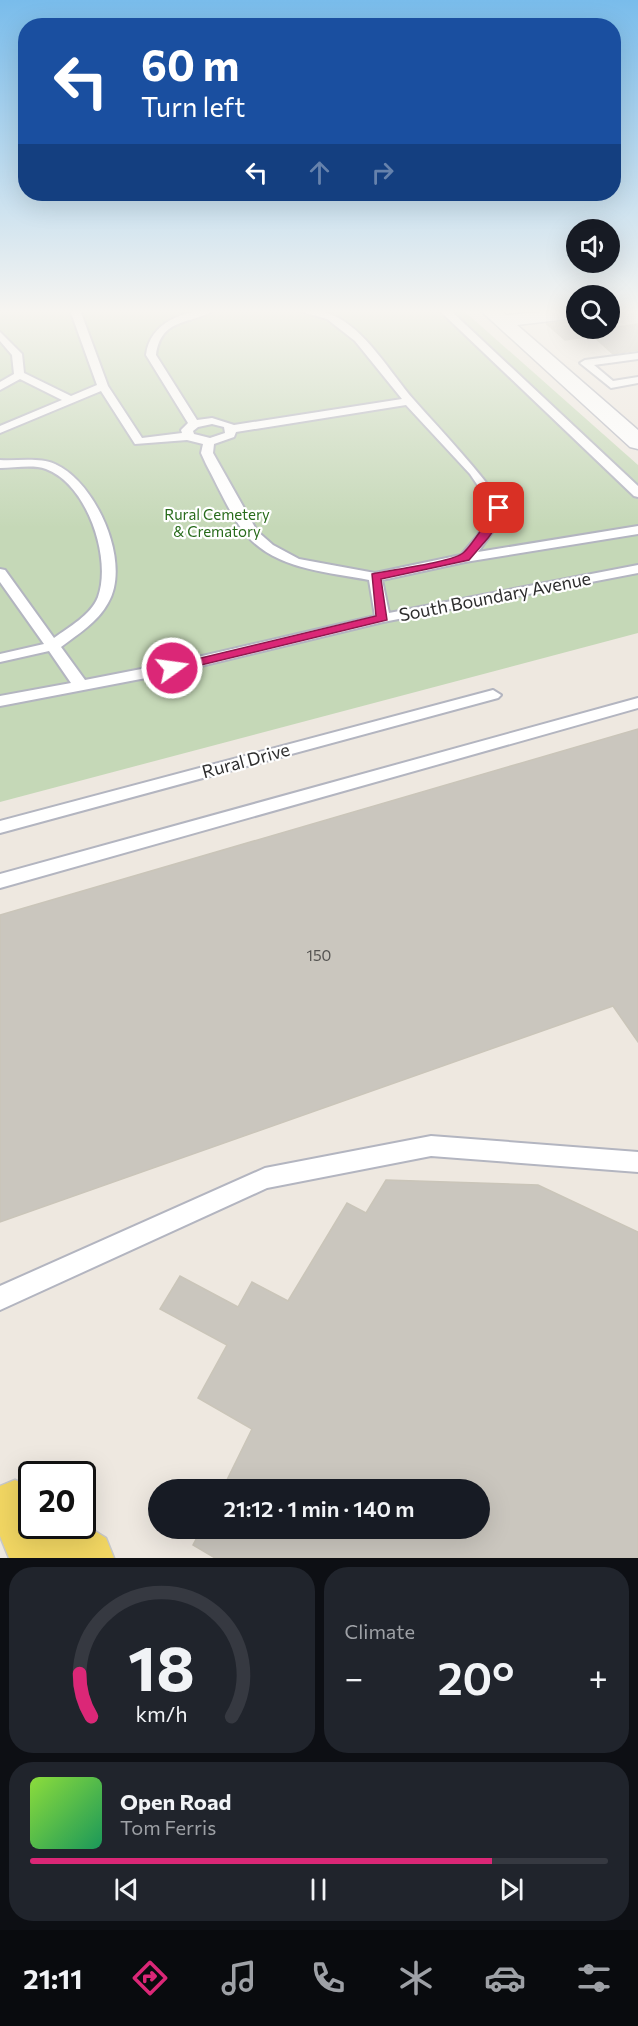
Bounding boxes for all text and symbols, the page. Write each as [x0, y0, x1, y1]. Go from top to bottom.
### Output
text: 60 m [141, 38, 240, 90]
icon: left [42, 42, 120, 120]
text: Turn left [141, 90, 245, 123]
icon: left [240, 156, 273, 189]
icon: ahead [303, 156, 336, 189]
icon: right [366, 156, 399, 189]
map controls [566, 219, 620, 339]
button: sound [566, 219, 620, 273]
button: search [566, 285, 620, 339]
pin [473, 482, 524, 533]
icon: arrive [482, 491, 515, 524]
park label: Rural Cemetery & Crematory [164, 505, 270, 540]
street label: South Boundary Avenue [397, 567, 593, 625]
position arrow [140, 636, 204, 700]
street label: Rural Drive [199, 738, 292, 782]
house number: 150 [307, 946, 331, 964]
speed limit sign: 20 [18, 1461, 96, 1539]
text: 21:12 · 1 min · 140 m [224, 1495, 414, 1522]
text: Climate [345, 1619, 415, 1643]
text: 18 [128, 1628, 195, 1704]
text: 20° [437, 1649, 514, 1704]
text: − [345, 1656, 363, 1697]
text: + [589, 1656, 608, 1697]
text: km/h [136, 1700, 188, 1726]
text: Open Road [120, 1788, 231, 1815]
text: Tom Ferris [120, 1815, 216, 1839]
icon: previous [110, 1873, 143, 1906]
icon: pause [302, 1873, 335, 1906]
icon: next [495, 1873, 528, 1906]
icon: directions [129, 1957, 171, 1999]
icon: music [218, 1957, 260, 1999]
icon: phone [307, 1957, 349, 1999]
icon: climate [395, 1957, 437, 1999]
icon: car [484, 1957, 526, 1999]
icon: filters [573, 1957, 615, 1999]
text: 21:11 [23, 1962, 83, 1995]

